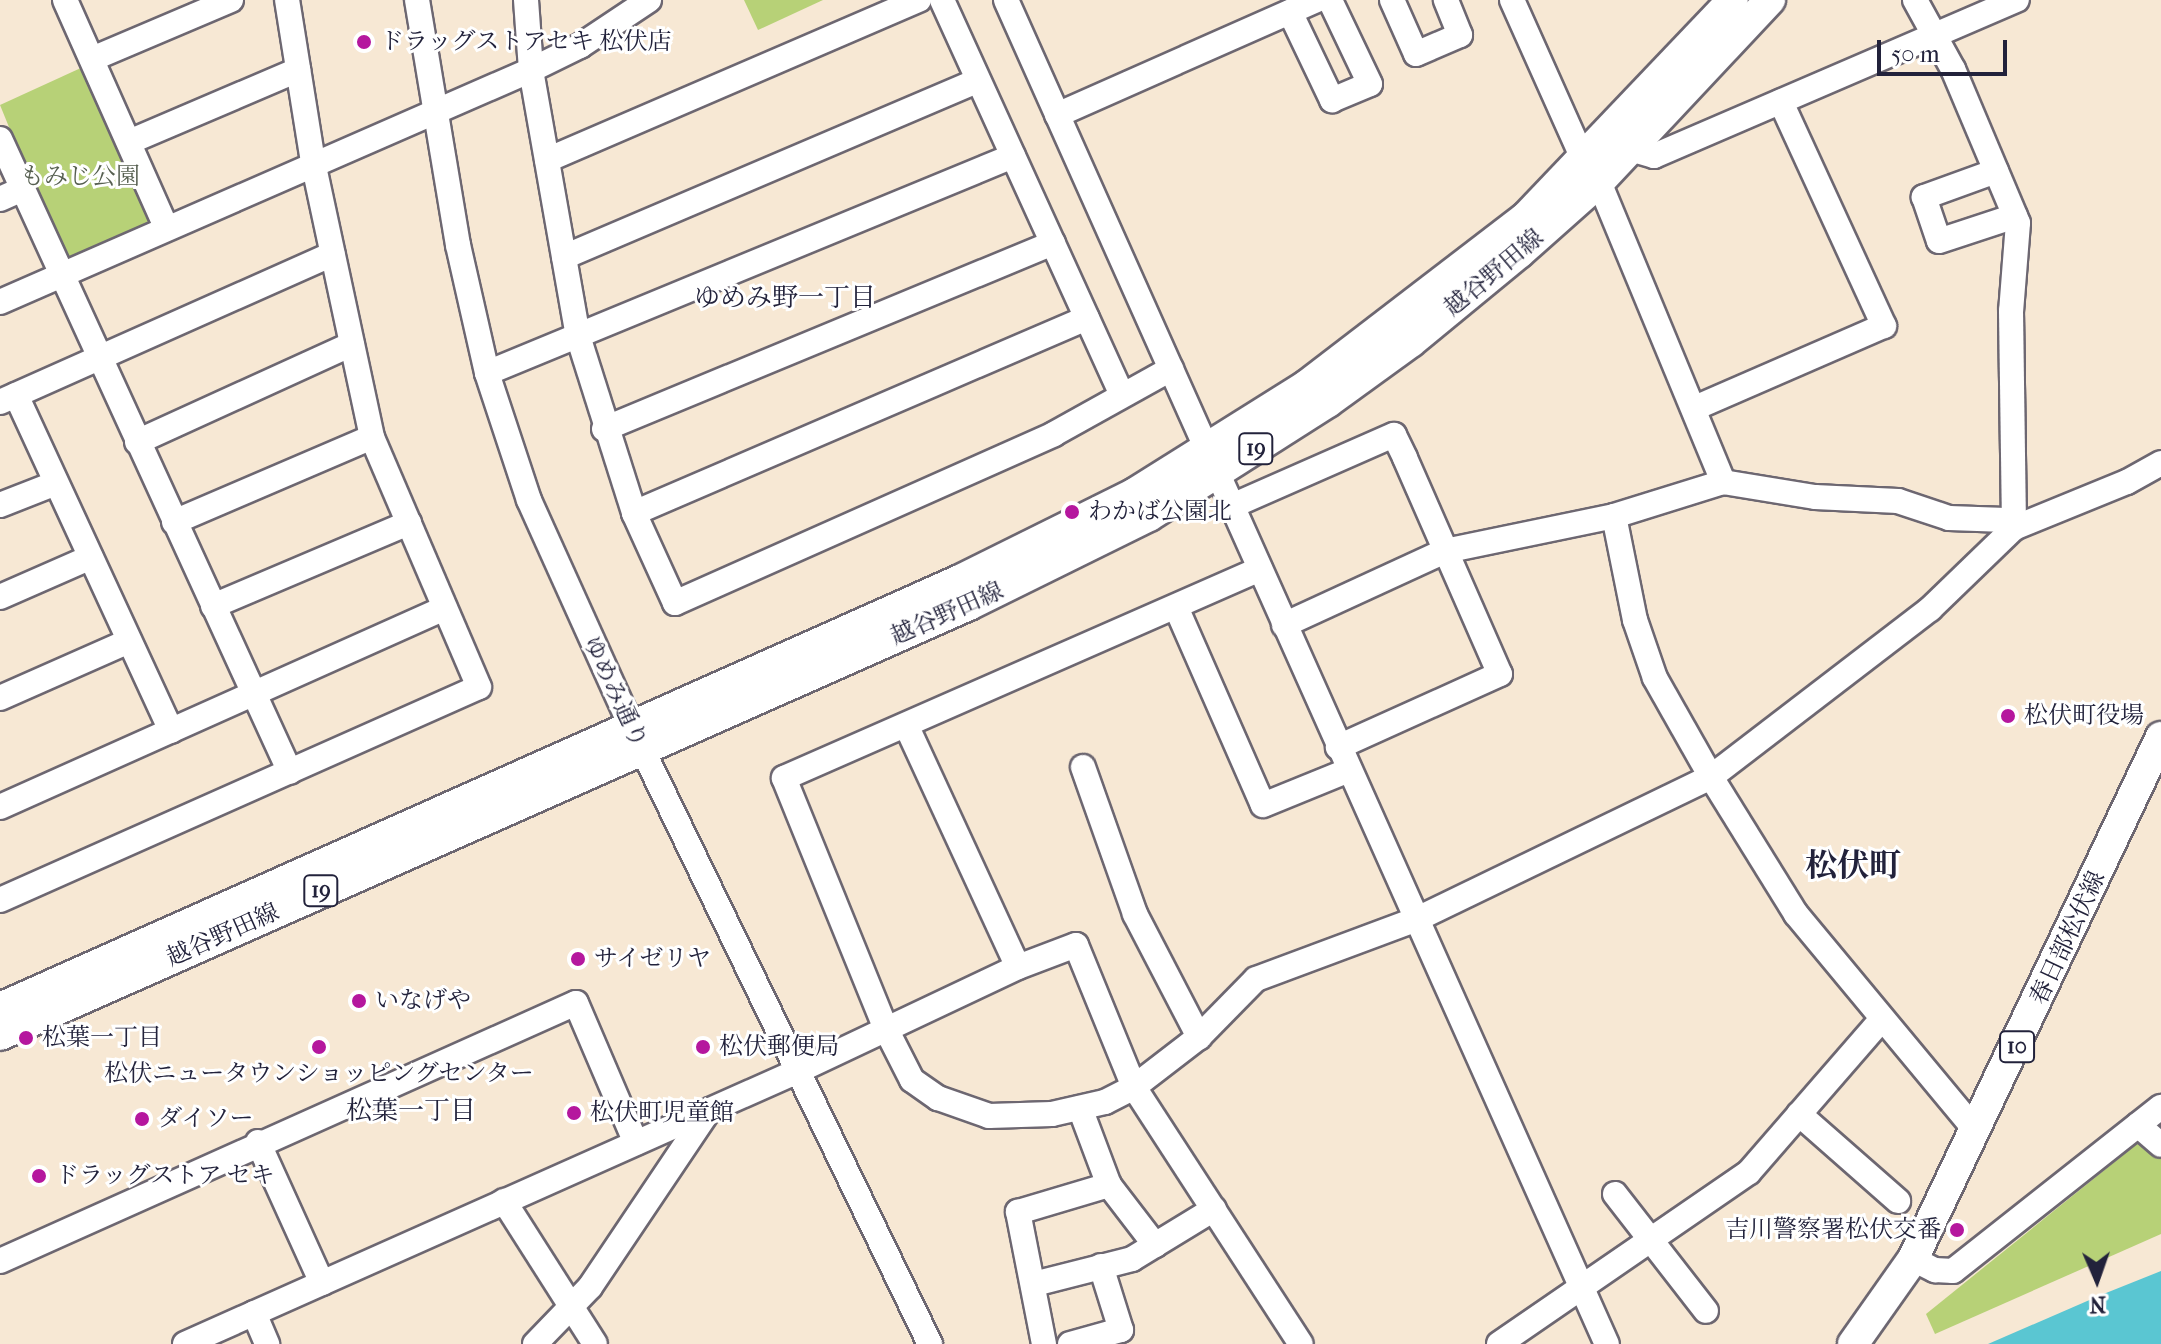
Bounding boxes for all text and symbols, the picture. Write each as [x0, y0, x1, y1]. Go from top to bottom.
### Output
scale bar [1881, 24, 2011, 74]
place label: ドラッグストアセキ 松伏店 [380, 28, 673, 56]
marker: ドラッグストアセキ 松伏店 [355, 33, 373, 51]
text: 50 m [1891, 40, 1940, 68]
park label: もみじ公園 [20, 163, 140, 191]
street label: 越谷野田線 [1439, 223, 1549, 323]
district label: ゆめみ野一丁目 [694, 282, 876, 314]
road number: 19 [1238, 431, 1274, 467]
place label: わかば公園北 [1088, 498, 1232, 526]
marker: わかば公園北 [1063, 503, 1081, 521]
street label: 越谷野田線 [886, 576, 1008, 652]
street label: ゆめみ通り [577, 632, 653, 752]
place label: 松伏町役場 [2024, 702, 2144, 730]
marker: 松伏町役場 [1999, 707, 2017, 725]
district label: 松伏町 [1805, 847, 1901, 885]
street label: 春日部松伏線 [2025, 867, 2111, 1009]
road number: 19 [303, 873, 339, 909]
street label: 越谷野田線 [162, 897, 284, 973]
place label: サイゼリヤ [594, 945, 714, 973]
marker: サイゼリヤ [569, 950, 587, 968]
place label: いなげや [375, 987, 471, 1015]
marker: いなげや [350, 992, 368, 1010]
place label: 松葉一丁目 [42, 1024, 162, 1052]
marker: 松葉一丁目 [17, 1029, 35, 1047]
road number: 10 [1999, 1029, 2035, 1065]
place label: 松伏郵便局 [719, 1033, 839, 1061]
marker: 松伏ニュータウンショッピングセンター [310, 1038, 328, 1056]
marker: 松伏郵便局 [694, 1038, 712, 1056]
place label: 松伏ニュータウンショッピングセンター [103, 1060, 535, 1088]
district label: 松葉一丁目 [346, 1095, 476, 1127]
place label: 松伏町児童館 [590, 1099, 734, 1127]
marker: 松伏町児童館 [565, 1104, 583, 1122]
place label: ダイソー [158, 1105, 254, 1133]
marker: ダイソー [133, 1110, 151, 1128]
place label: ドラッグストア セキ [55, 1162, 276, 1190]
marker: ドラッグストア セキ [30, 1167, 48, 1185]
place label: 吉川警察署松伏交番 [1725, 1216, 1941, 1244]
marker: 吉川警察署松伏交番 [1948, 1221, 1966, 1239]
north arrow [2057, 1240, 2137, 1320]
text: N [2089, 1291, 2107, 1317]

